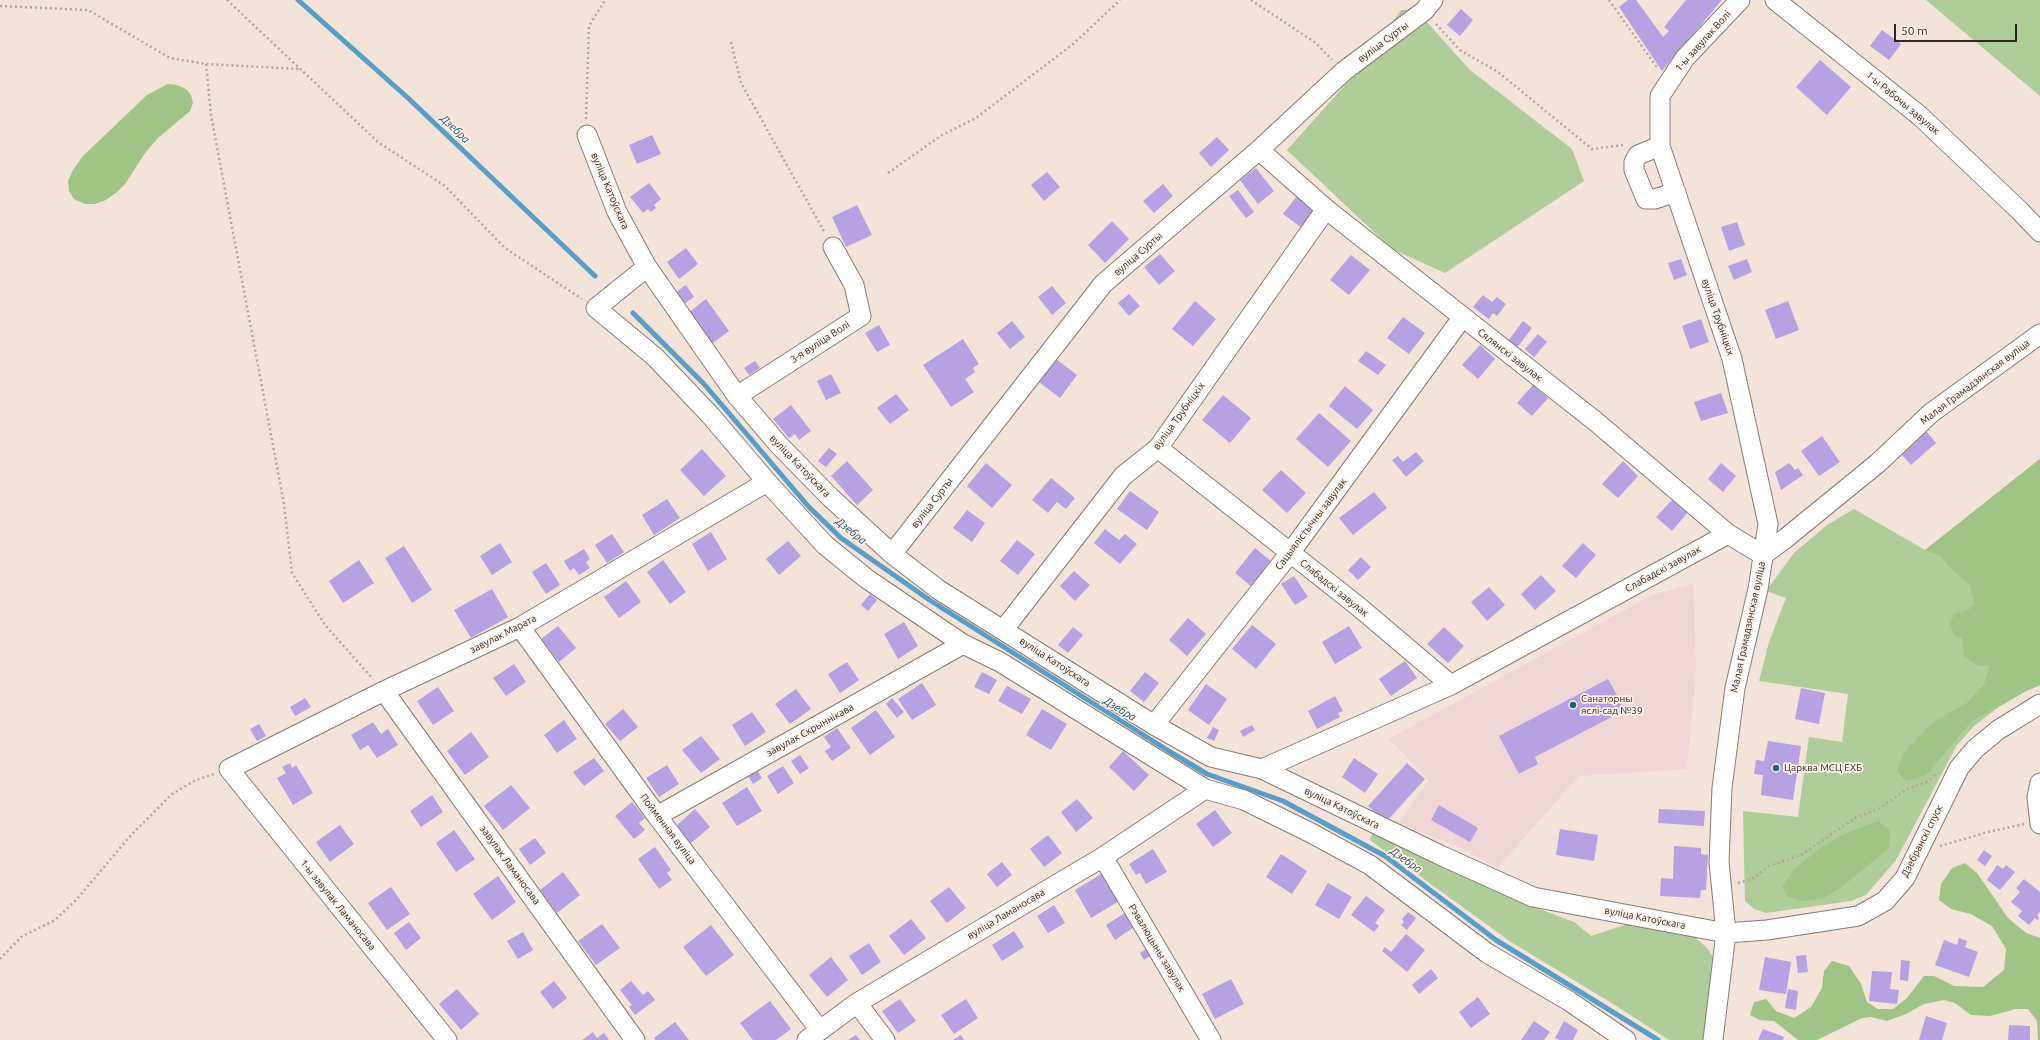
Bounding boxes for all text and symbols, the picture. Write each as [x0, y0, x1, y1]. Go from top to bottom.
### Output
street label: 1-ы завулак Волі [1673, 8, 1733, 74]
scale bar [1896, 16, 2019, 42]
street label: вуліца Сурты [1355, 19, 1411, 65]
text: 50 m [1901, 24, 1928, 37]
street label: 1-ы Рабочы завулак [1864, 69, 1942, 137]
water label: Дзебра [438, 112, 472, 146]
street label: вуліца Катоўскага [588, 151, 632, 231]
street label: вуліца Сурты [1111, 230, 1165, 278]
street label: вуліца Трубніцкіх [1699, 277, 1737, 357]
street label: 3-я вуліца Волі [788, 318, 852, 366]
street label: Сялянскі завулак [1475, 326, 1545, 384]
street label: Малая Грамадзянская вуліца [1918, 337, 2032, 427]
street label: вуліца Трубніцкіх [1151, 380, 1207, 452]
street label: вуліца Катоўскага [767, 432, 833, 500]
street label: вуліца Сурты [909, 476, 955, 530]
street label: Сацыялістычны завулак [1273, 476, 1349, 572]
water label: Дзебра [833, 515, 869, 547]
street label: Слабадскі завулак [1623, 543, 1703, 595]
street label: Слабадскі завулак [1297, 557, 1371, 619]
street label: Малая Грамадзянская вуліца [1728, 560, 1768, 694]
street label: завулак Марата [468, 612, 538, 656]
street label: вуліца Катоўскага [1017, 635, 1093, 689]
place label: Санаторны яслі-сад №39 [1581, 693, 1643, 716]
water label: Дзебра [1101, 694, 1139, 724]
marker: Санаторны яслі-сад №39 [1568, 700, 1578, 710]
street label: завулак Скрыннікава [764, 701, 856, 759]
place label: Царква МСЦ ЕХБ [1784, 762, 1862, 774]
marker: Царква МСЦ ЕХБ [1771, 763, 1781, 773]
street label: вуліца Катоўскага [1302, 785, 1382, 831]
street label: Пойменная вуліца [638, 791, 698, 867]
street label: Дзебранскі спуск [1899, 803, 1945, 879]
street label: завулак Ламаносава [477, 823, 543, 907]
water label: Дзебра [1388, 844, 1424, 876]
street label: 1-ы завулак Ламаносава [298, 857, 378, 953]
street label: вуліца Ламаносава [965, 886, 1047, 942]
street label: Рэвалюцыны завулак [1126, 902, 1188, 994]
street label: вуліца Катоўскага [1604, 904, 1686, 932]

